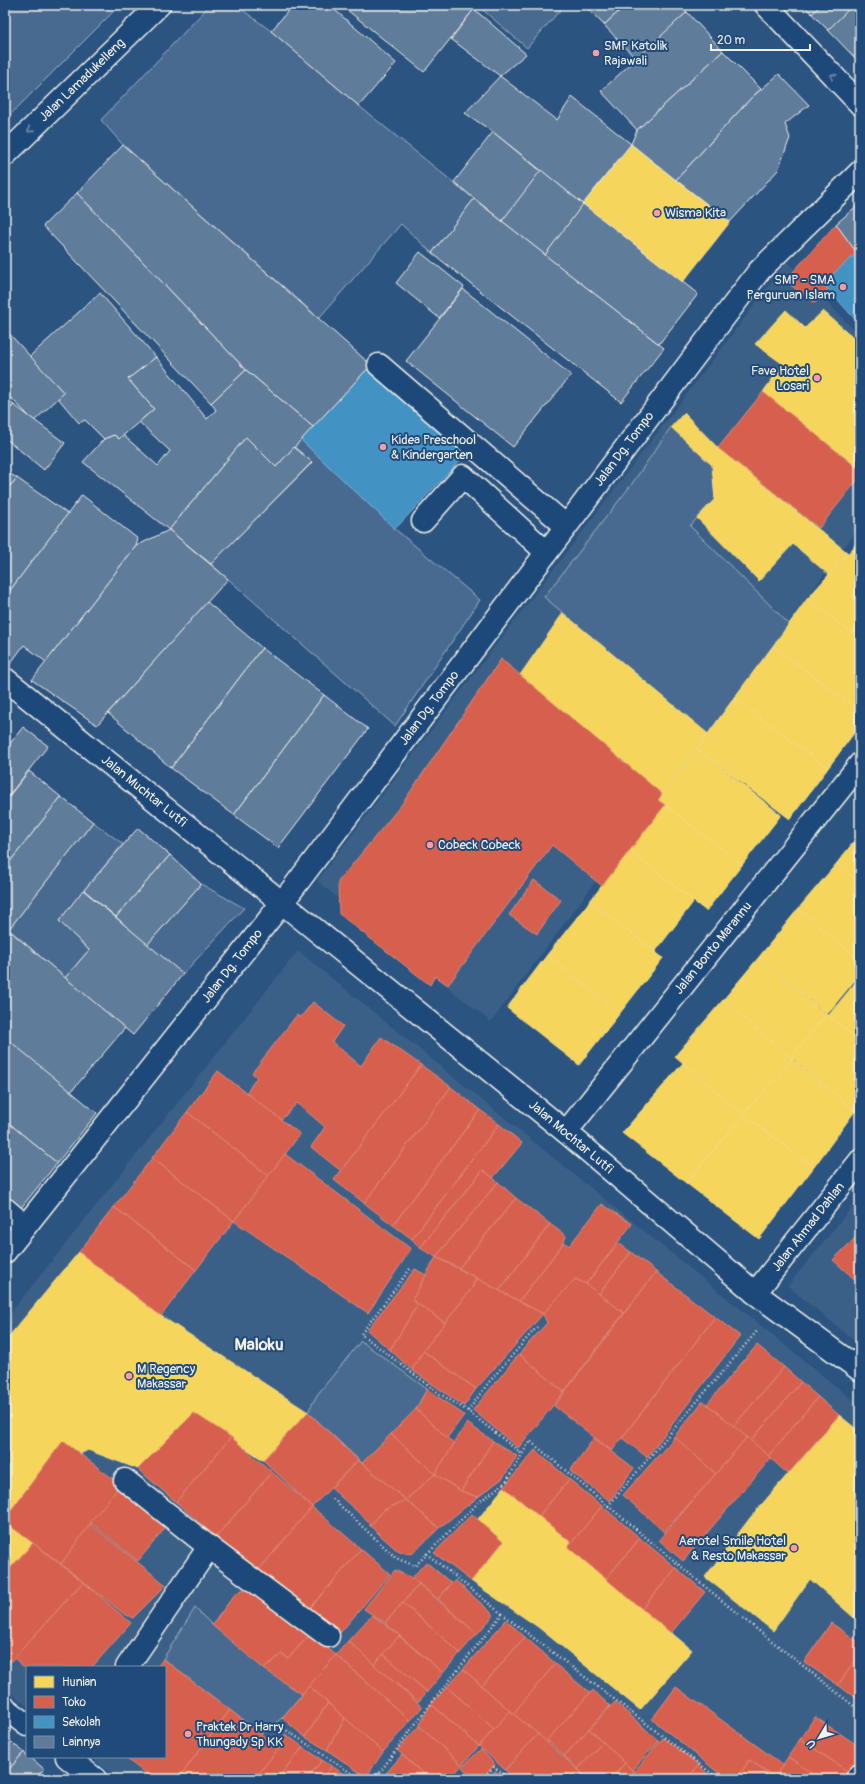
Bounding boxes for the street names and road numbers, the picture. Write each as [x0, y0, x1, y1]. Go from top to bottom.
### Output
street label: Jalan Lamadukelleng [36, 35, 129, 125]
street label: Jalan Dg. Tompo [591, 408, 657, 490]
street label: Jalan Dg. Tompo [396, 667, 462, 749]
street label: Jalan Muchtar Lutfi [98, 752, 190, 831]
street label: Jalan Bonto Marannu [671, 898, 755, 998]
street label: Jalan Dg. Tompo [198, 926, 266, 1006]
street label: Jalan Mochtar Lutfi [525, 1097, 617, 1177]
street label: Jalan Ahmad Dahlan [768, 1179, 848, 1275]

